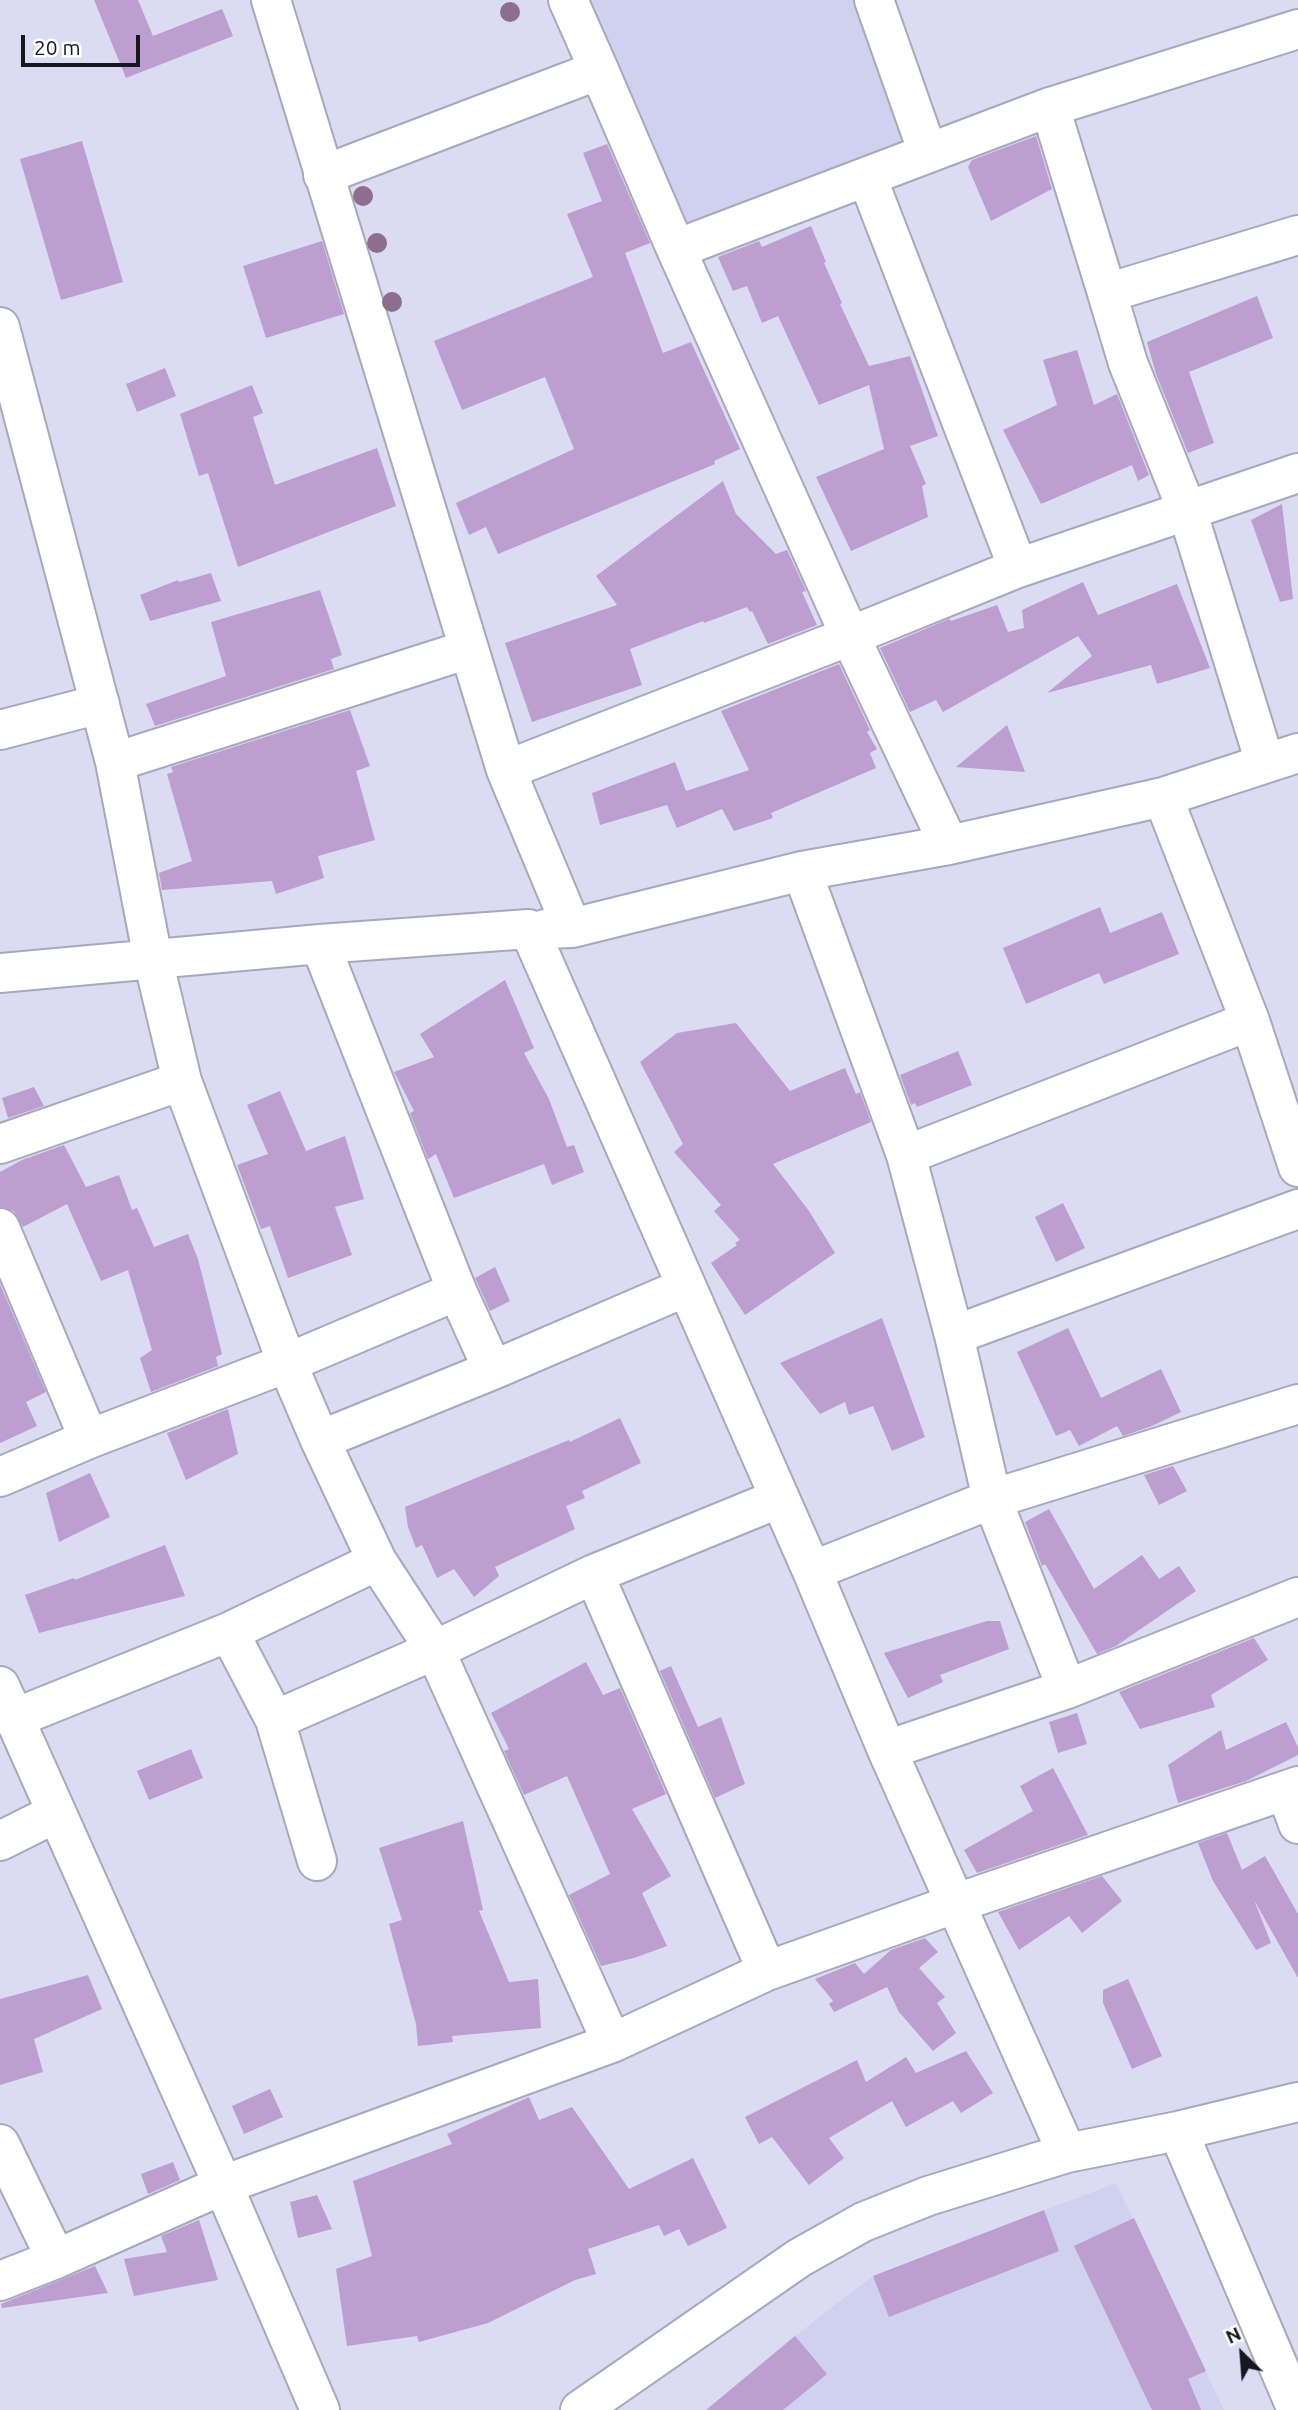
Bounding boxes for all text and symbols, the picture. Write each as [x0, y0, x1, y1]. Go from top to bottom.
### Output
scale bar [24, 21, 144, 65]
text: 20 m [34, 35, 81, 59]
north arrow [1207, 2319, 1277, 2389]
text: N [1222, 2322, 1244, 2348]

